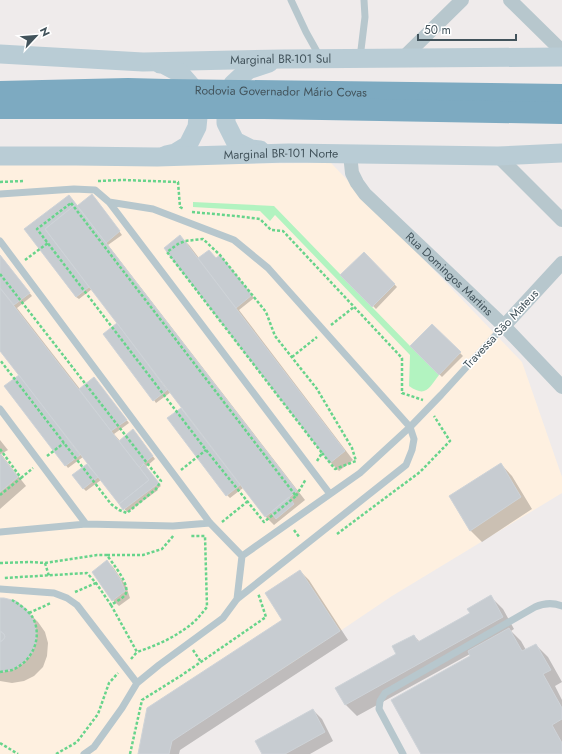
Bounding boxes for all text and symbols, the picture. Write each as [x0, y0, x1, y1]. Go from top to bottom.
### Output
north arrow [16, 16, 56, 56]
scale bar [418, 16, 516, 42]
text: 50 m [424, 21, 451, 39]
text: N [36, 24, 54, 39]
street label: Marginal BR-101 Sul [230, 50, 331, 69]
street label: Rodovia Governador Mário Covas [195, 81, 367, 102]
street label: Marginal BR-101 Norte [223, 144, 338, 164]
street label: Rua Domingos Martins [401, 228, 497, 320]
street label: Travessa São Mateus [459, 285, 543, 373]

